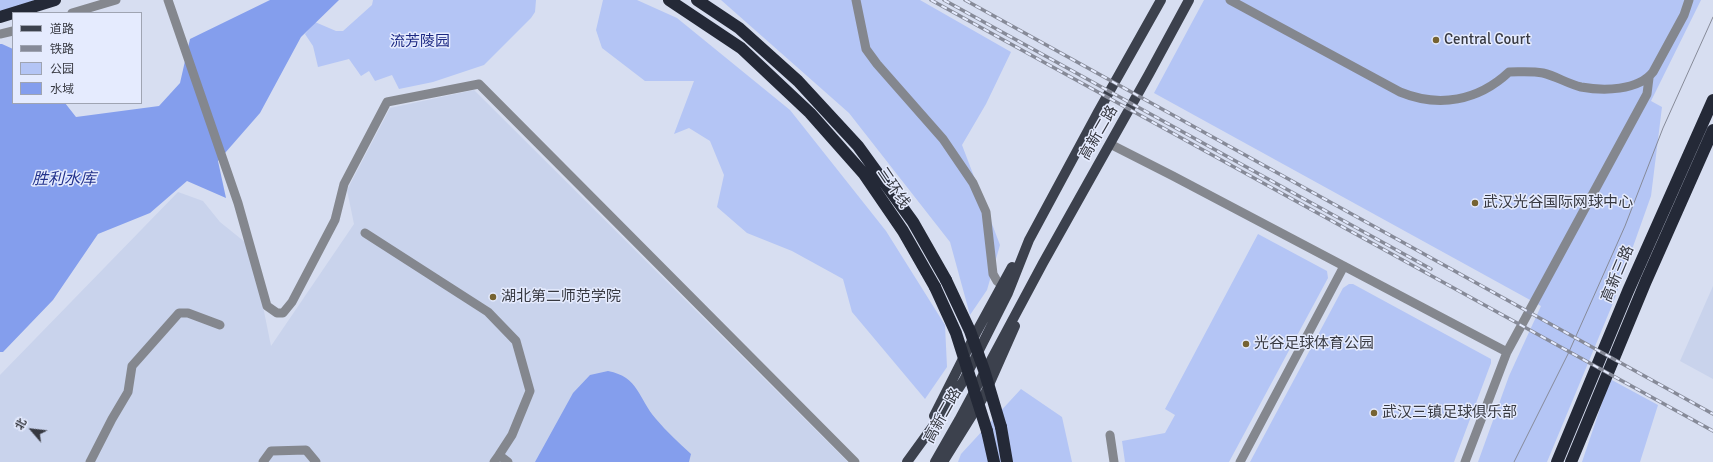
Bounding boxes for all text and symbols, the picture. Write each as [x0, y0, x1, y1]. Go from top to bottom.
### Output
legend [12, 12, 142, 104]
text: 道路 [50, 22, 74, 37]
place label: Central Court [1444, 31, 1531, 49]
park label: 流芳陵园 [390, 33, 450, 51]
marker: Central Court [1431, 35, 1441, 45]
text: 铁路 [50, 42, 74, 57]
text: 公园 [50, 62, 74, 77]
text: 水域 [50, 82, 74, 97]
street label: 高新二路 [1076, 103, 1122, 163]
street label: 三环线 [873, 164, 913, 212]
water label: 胜利水库 [32, 170, 96, 190]
place label: 武汉光谷国际网球中心 [1483, 194, 1633, 212]
marker: 武汉光谷国际网球中心 [1470, 198, 1480, 208]
street label: 高新三路 [1598, 243, 1638, 305]
place label: 湖北第二师范学院 [501, 288, 621, 306]
marker: 湖北第二师范学院 [488, 292, 498, 302]
place label: 光谷足球体育公园 [1254, 335, 1374, 353]
marker: 光谷足球体育公园 [1241, 339, 1251, 349]
street label: 高新二路 [921, 385, 965, 447]
place label: 武汉三镇足球俱乐部 [1382, 404, 1517, 422]
marker: 武汉三镇足球俱乐部 [1369, 408, 1379, 418]
north arrow [12, 410, 52, 450]
text: 北 [13, 416, 29, 432]

